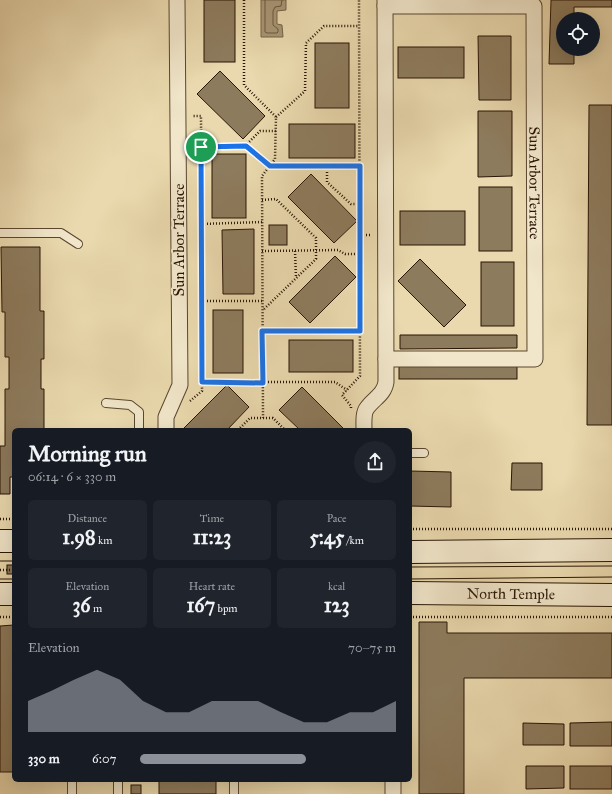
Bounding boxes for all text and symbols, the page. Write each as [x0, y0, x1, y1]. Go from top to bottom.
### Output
map controls [556, 12, 600, 56]
button: locate [556, 12, 600, 56]
street label: Sun Arbor Terrace [525, 126, 544, 240]
pin [184, 130, 218, 164]
icon: arrive [190, 136, 212, 158]
street label: Sun Arbor Terrace [170, 184, 188, 296]
text: Morning run [28, 440, 147, 467]
button: share [354, 441, 396, 483]
text: 06:14 · 6 × 330 m [28, 469, 116, 485]
text: Distance [68, 512, 107, 525]
text: Time [200, 512, 224, 525]
text: Pace [327, 512, 347, 525]
text: 1.98 [62, 525, 96, 549]
text: 11:23 [193, 525, 231, 549]
text: 5:45 [309, 525, 344, 549]
text: km [96, 534, 112, 547]
text: /km [344, 534, 364, 547]
text: Elevation [65, 580, 109, 593]
text: Heart rate [189, 580, 235, 593]
text: kcal [328, 580, 345, 593]
street label: North Temple [467, 585, 555, 603]
text: 36 [72, 593, 91, 617]
text: 167 [186, 593, 215, 617]
text: 123 [324, 593, 350, 617]
text: m [91, 602, 102, 615]
text: bpm [215, 602, 238, 615]
text: Elevation [28, 640, 80, 656]
text: 70–75 m [348, 640, 396, 656]
text: 330 m [28, 751, 60, 767]
text: 6:07 [92, 751, 116, 767]

